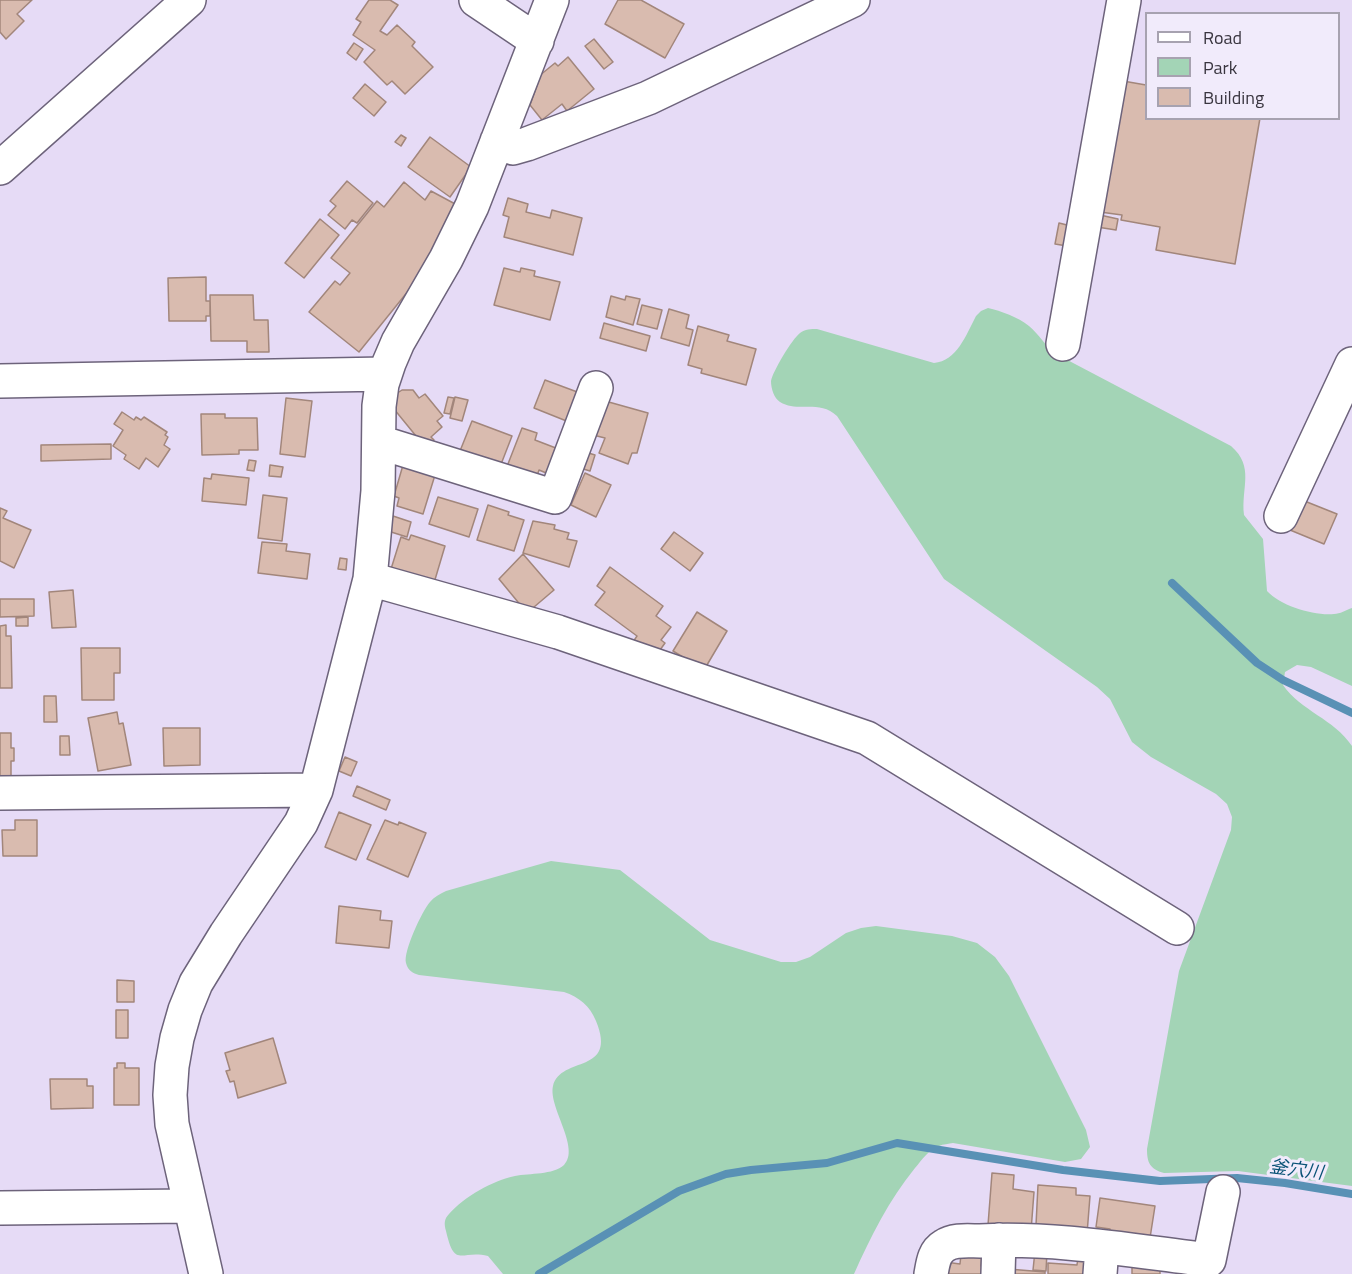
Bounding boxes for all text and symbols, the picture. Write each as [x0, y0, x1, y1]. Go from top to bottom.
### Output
legend [1145, 12, 1340, 120]
text: Road [1203, 24, 1242, 51]
text: Park [1203, 54, 1237, 81]
text: Building [1203, 84, 1264, 111]
water label: 釜穴川 [1268, 1157, 1324, 1185]

